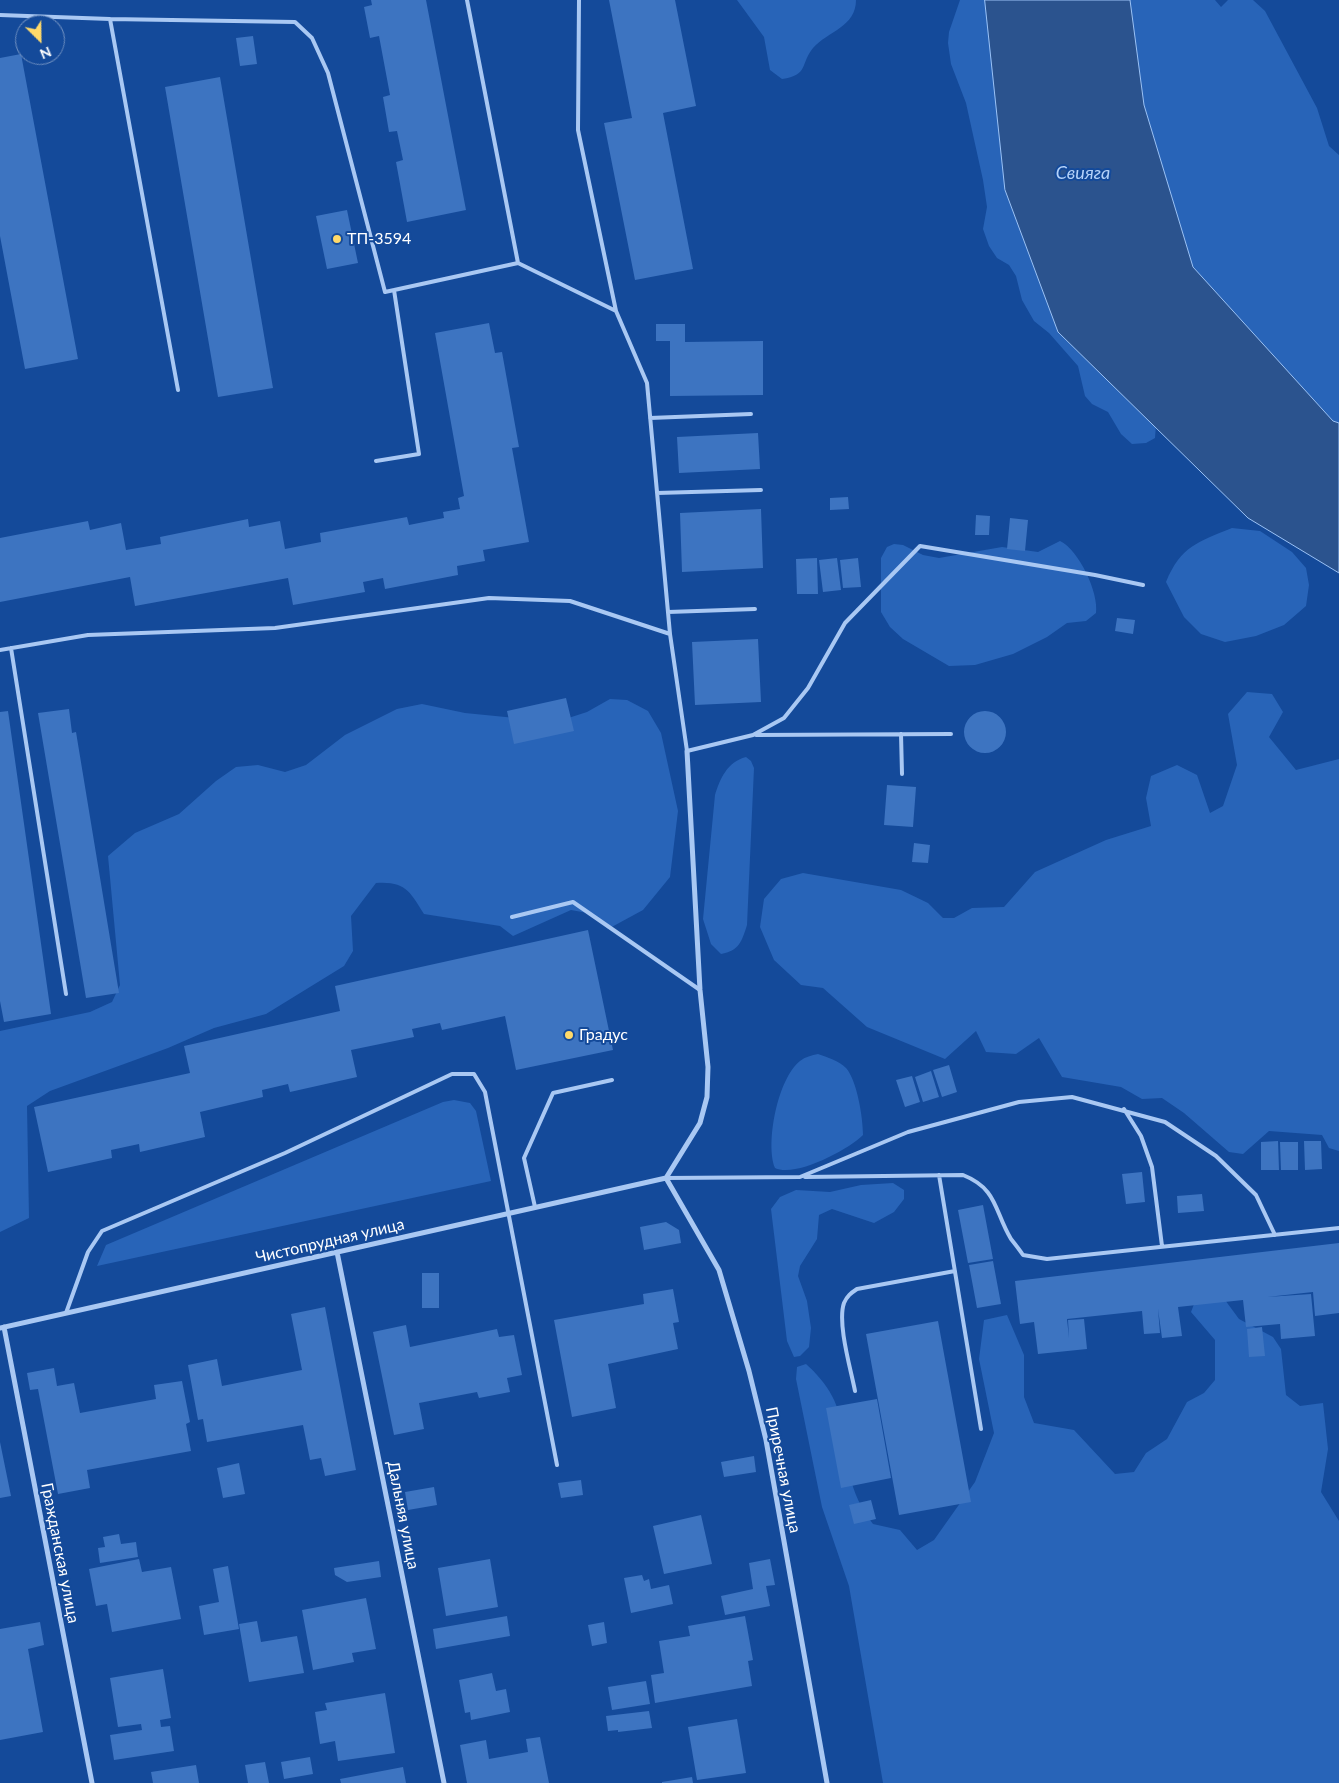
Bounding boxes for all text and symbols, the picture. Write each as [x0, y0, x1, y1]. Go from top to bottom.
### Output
north arrow [15, 15, 65, 65]
text: N [37, 43, 54, 63]
water label: Свияга [1056, 162, 1110, 184]
place label: ТП-3594 [347, 229, 411, 249]
marker: ТП-3594 [331, 233, 343, 245]
place label: Градус [579, 1025, 628, 1045]
marker: Градус [563, 1029, 575, 1041]
street label: Чистопрудная улица [254, 1215, 406, 1267]
street label: Приречная улица [761, 1405, 805, 1535]
street label: Дальняя улица [383, 1459, 423, 1571]
street label: Гражданская улица [37, 1481, 83, 1625]

